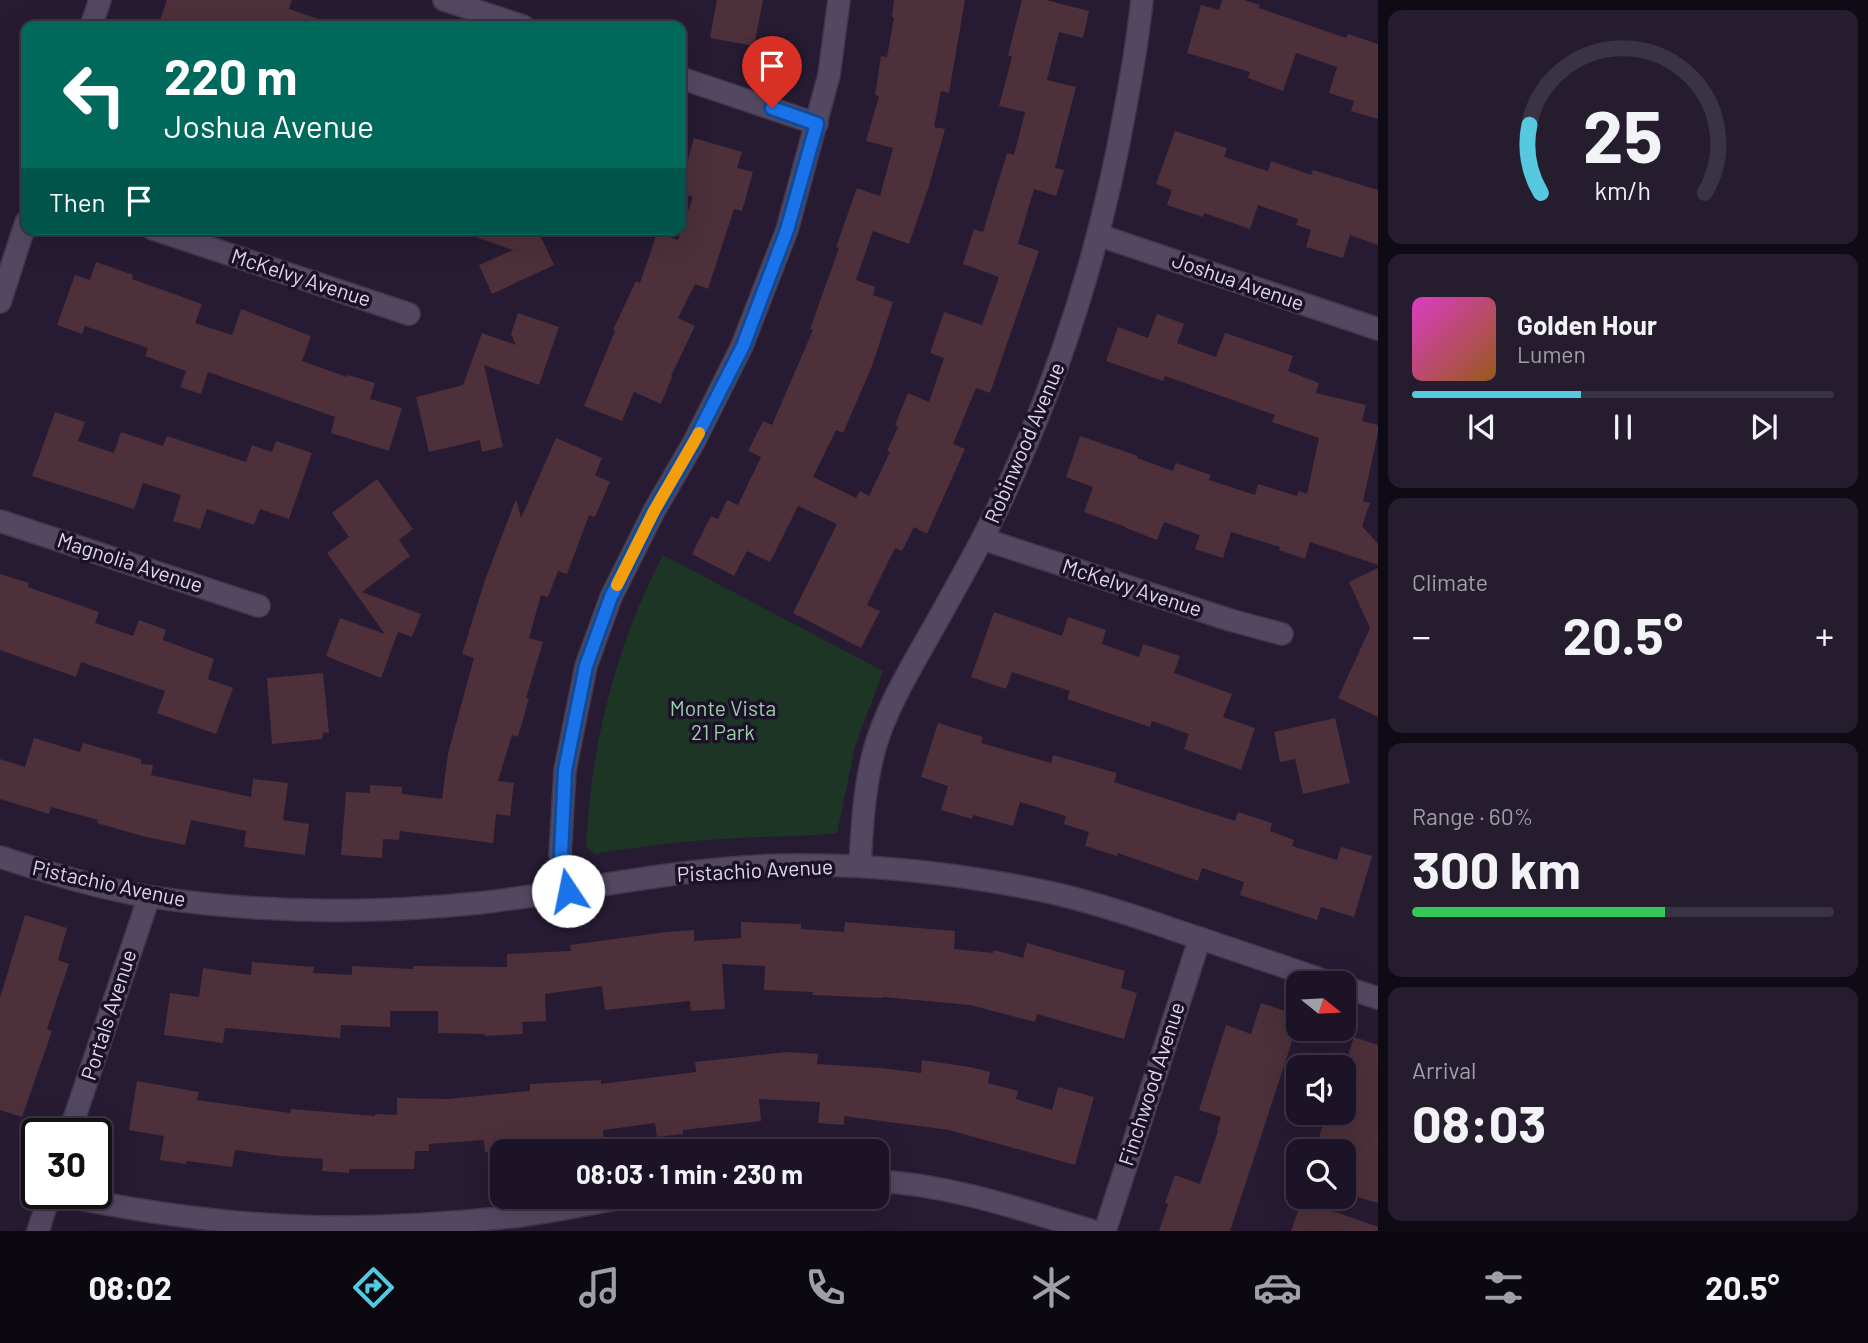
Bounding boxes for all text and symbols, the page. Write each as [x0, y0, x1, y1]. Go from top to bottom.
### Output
pin [742, 36, 802, 108]
text: 220 m [164, 46, 298, 105]
icon: arrive [753, 47, 791, 85]
icon: left [49, 49, 140, 140]
text: 25 [1583, 90, 1663, 178]
text: Joshua Avenue [164, 106, 374, 144]
text: km/h [1595, 175, 1651, 205]
icon: arrive [120, 182, 158, 220]
text: Then [49, 186, 106, 217]
street label: McKelvy Avenue [229, 242, 374, 311]
street label: Joshua Avenue [1169, 246, 1308, 315]
text: Golden Hour [1517, 309, 1657, 340]
text: Lumen [1517, 340, 1586, 368]
street label: Robinwood Avenue [978, 358, 1069, 527]
icon: previous [1463, 408, 1501, 446]
icon: pause [1604, 408, 1642, 446]
icon: next [1745, 408, 1783, 446]
street label: Magnolia Avenue [55, 526, 206, 597]
street label: McKelvy Avenue [1060, 552, 1205, 621]
text: Climate [1412, 568, 1488, 596]
text: 20.5° [1563, 603, 1683, 665]
text: − [1412, 612, 1431, 658]
text: + [1815, 612, 1834, 658]
park label: Monte Vista 21 Park [670, 695, 776, 744]
text: Range · 60% [1412, 802, 1533, 830]
text: 300 km [1412, 837, 1581, 899]
street label: Pistachio Avenue [676, 853, 834, 886]
street label: Pistachio Avenue [30, 854, 188, 911]
position arrow [531, 854, 605, 928]
street label: Portals Avenue [75, 946, 140, 1083]
north arrow [1286, 971, 1356, 1041]
map controls [1286, 971, 1356, 1209]
street label: Finchwood Avenue [1112, 999, 1189, 1169]
button: sound [1286, 1055, 1356, 1125]
text: Arrival [1412, 1056, 1476, 1084]
text: 08:03 [1412, 1091, 1546, 1153]
speed limit sign: 30 [21, 1118, 112, 1209]
button: search [1286, 1139, 1356, 1209]
text: 08:03 · 1 min · 230 m [576, 1158, 803, 1189]
icon: directions [349, 1263, 398, 1312]
icon: music [575, 1263, 624, 1312]
icon: phone [801, 1263, 850, 1312]
icon: climate [1027, 1263, 1076, 1312]
icon: car [1253, 1263, 1302, 1312]
icon: filters [1479, 1263, 1528, 1312]
text: 08:02 [89, 1268, 172, 1306]
text: 20.5° [1705, 1268, 1779, 1306]

